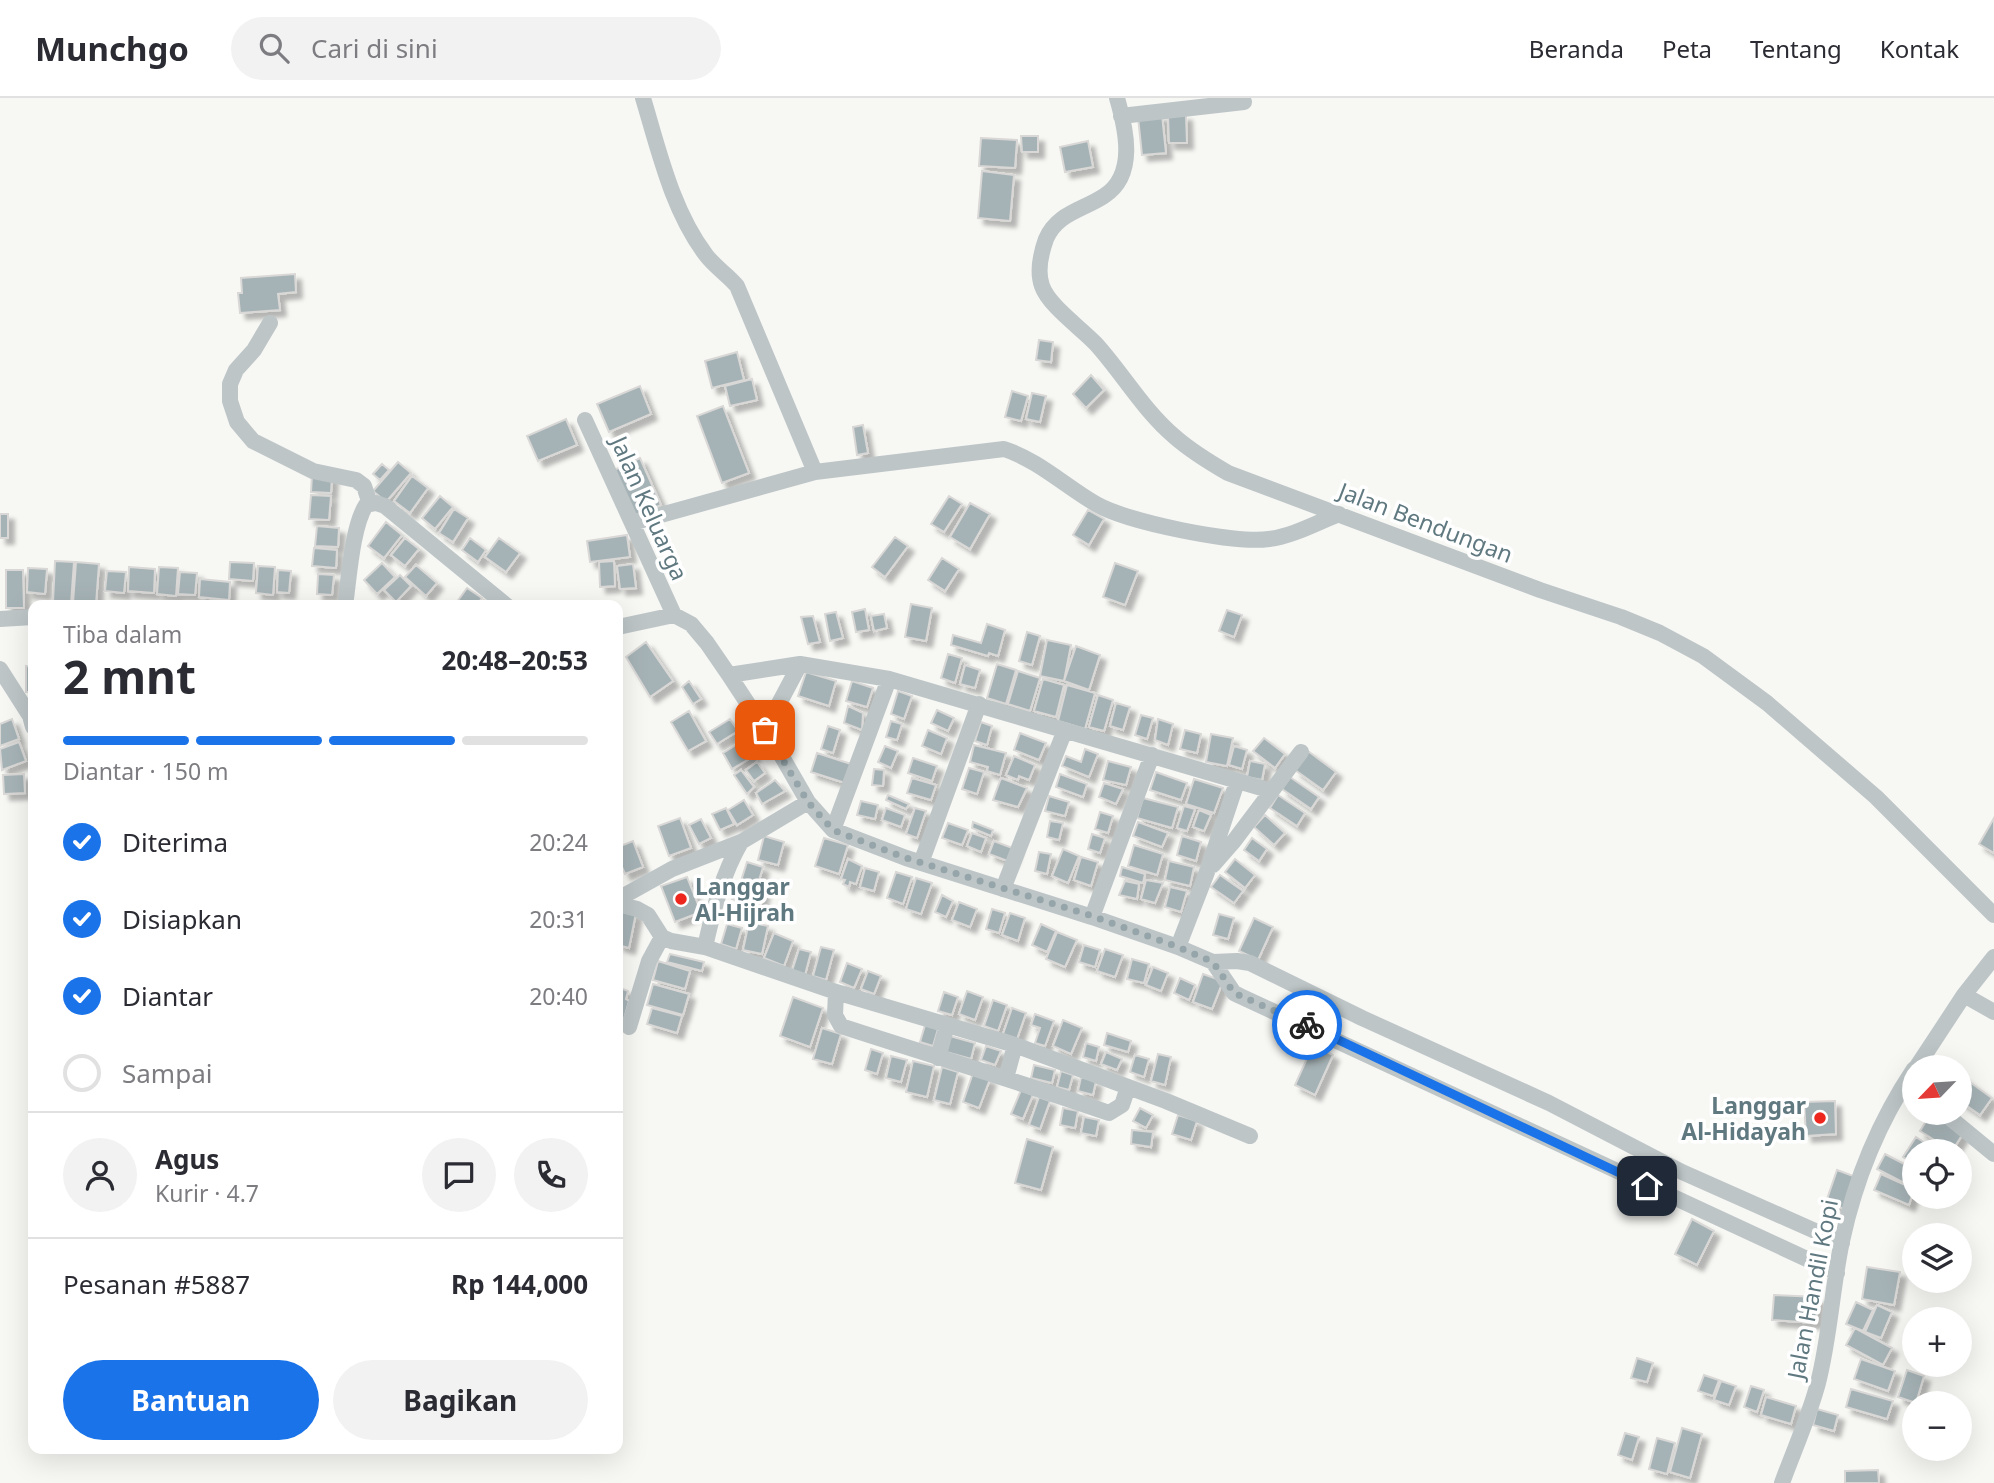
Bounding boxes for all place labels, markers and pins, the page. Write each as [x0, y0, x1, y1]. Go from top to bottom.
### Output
pin [735, 700, 795, 760]
place label: Langgar Al-Hijrah [695, 870, 795, 928]
marker: Langgar Al-Hijrah [673, 891, 689, 907]
place label: Langgar Al-Hidayah [1681, 1089, 1806, 1147]
marker: Langgar Al-Hidayah [1812, 1110, 1828, 1126]
pin [1617, 1156, 1677, 1216]

